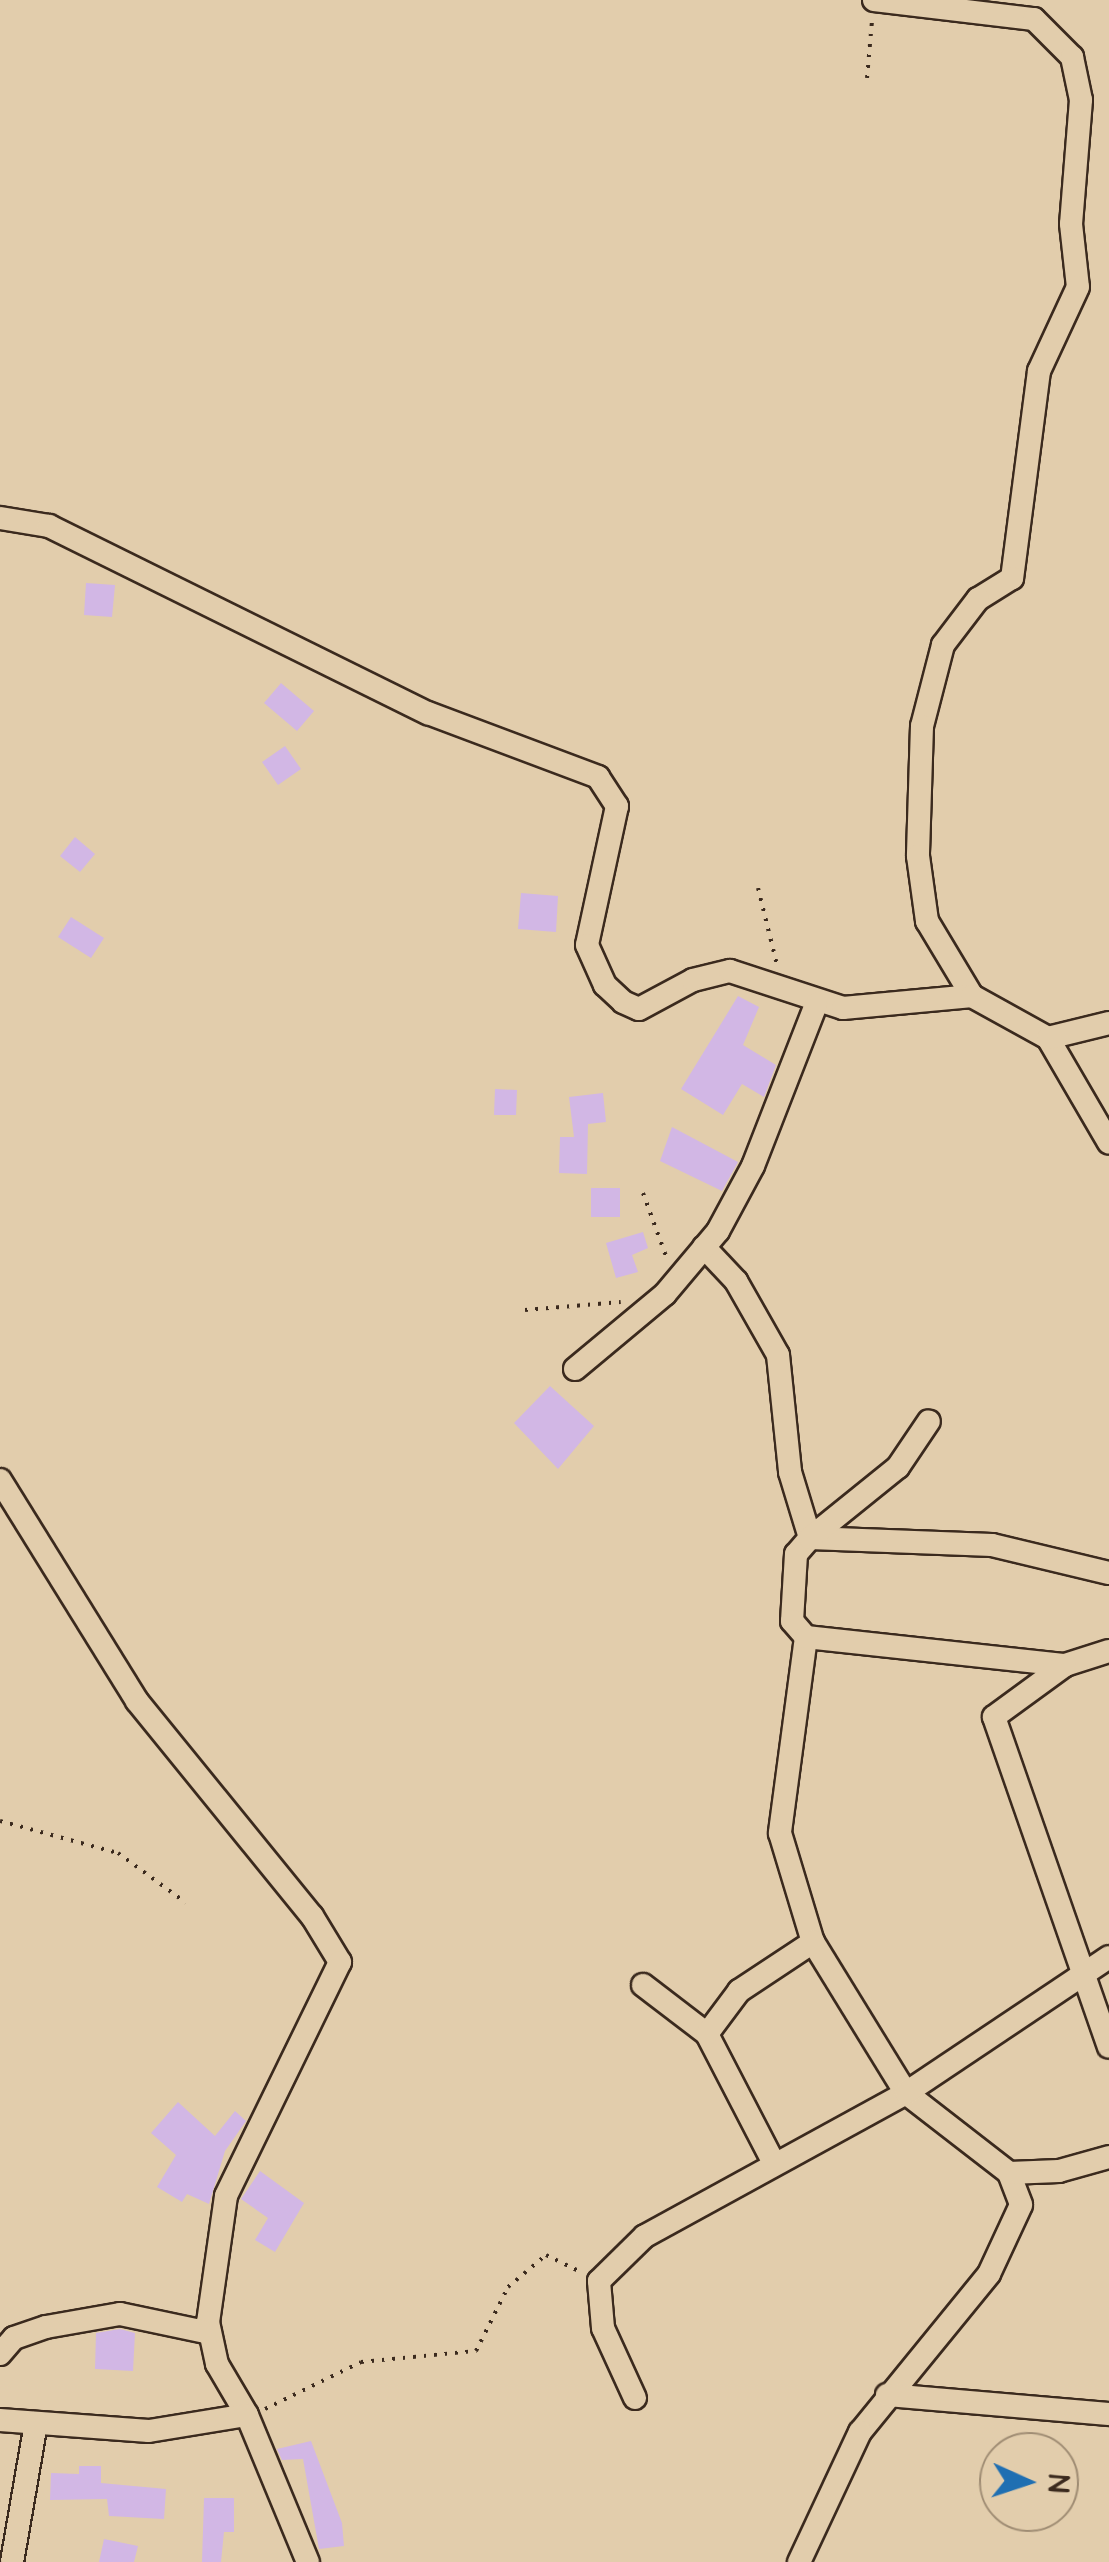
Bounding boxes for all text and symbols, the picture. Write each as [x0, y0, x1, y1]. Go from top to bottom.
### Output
north arrow [979, 2432, 1079, 2532]
text: N [1038, 2474, 1077, 2493]

